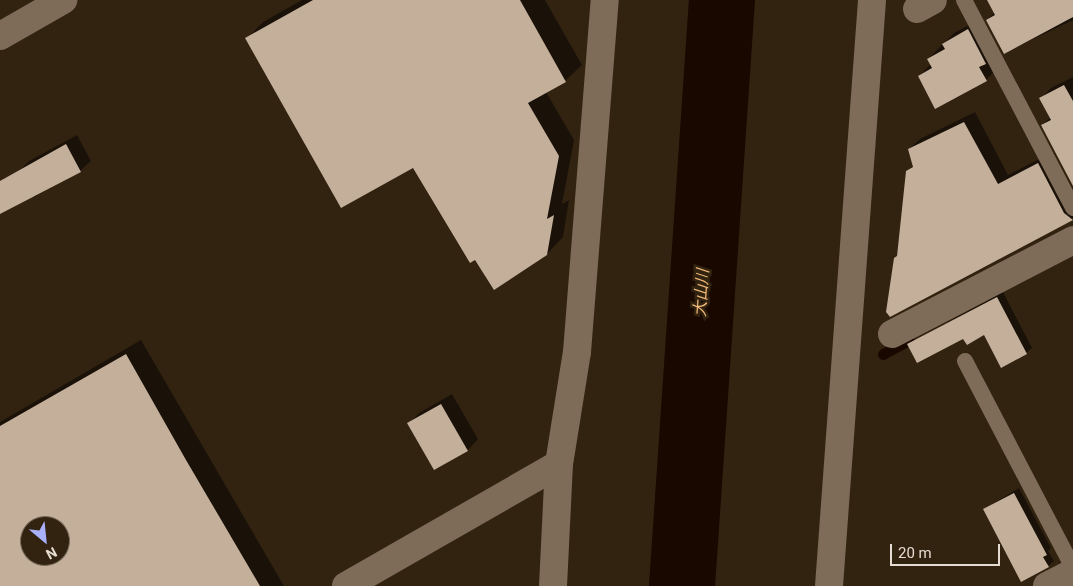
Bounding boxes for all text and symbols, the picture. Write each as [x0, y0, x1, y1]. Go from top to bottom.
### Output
water label: 大山川 [691, 268, 713, 318]
north arrow [20, 516, 70, 566]
scale bar [893, 534, 1003, 566]
text: N [43, 544, 60, 563]
text: 20 m [898, 544, 932, 562]

